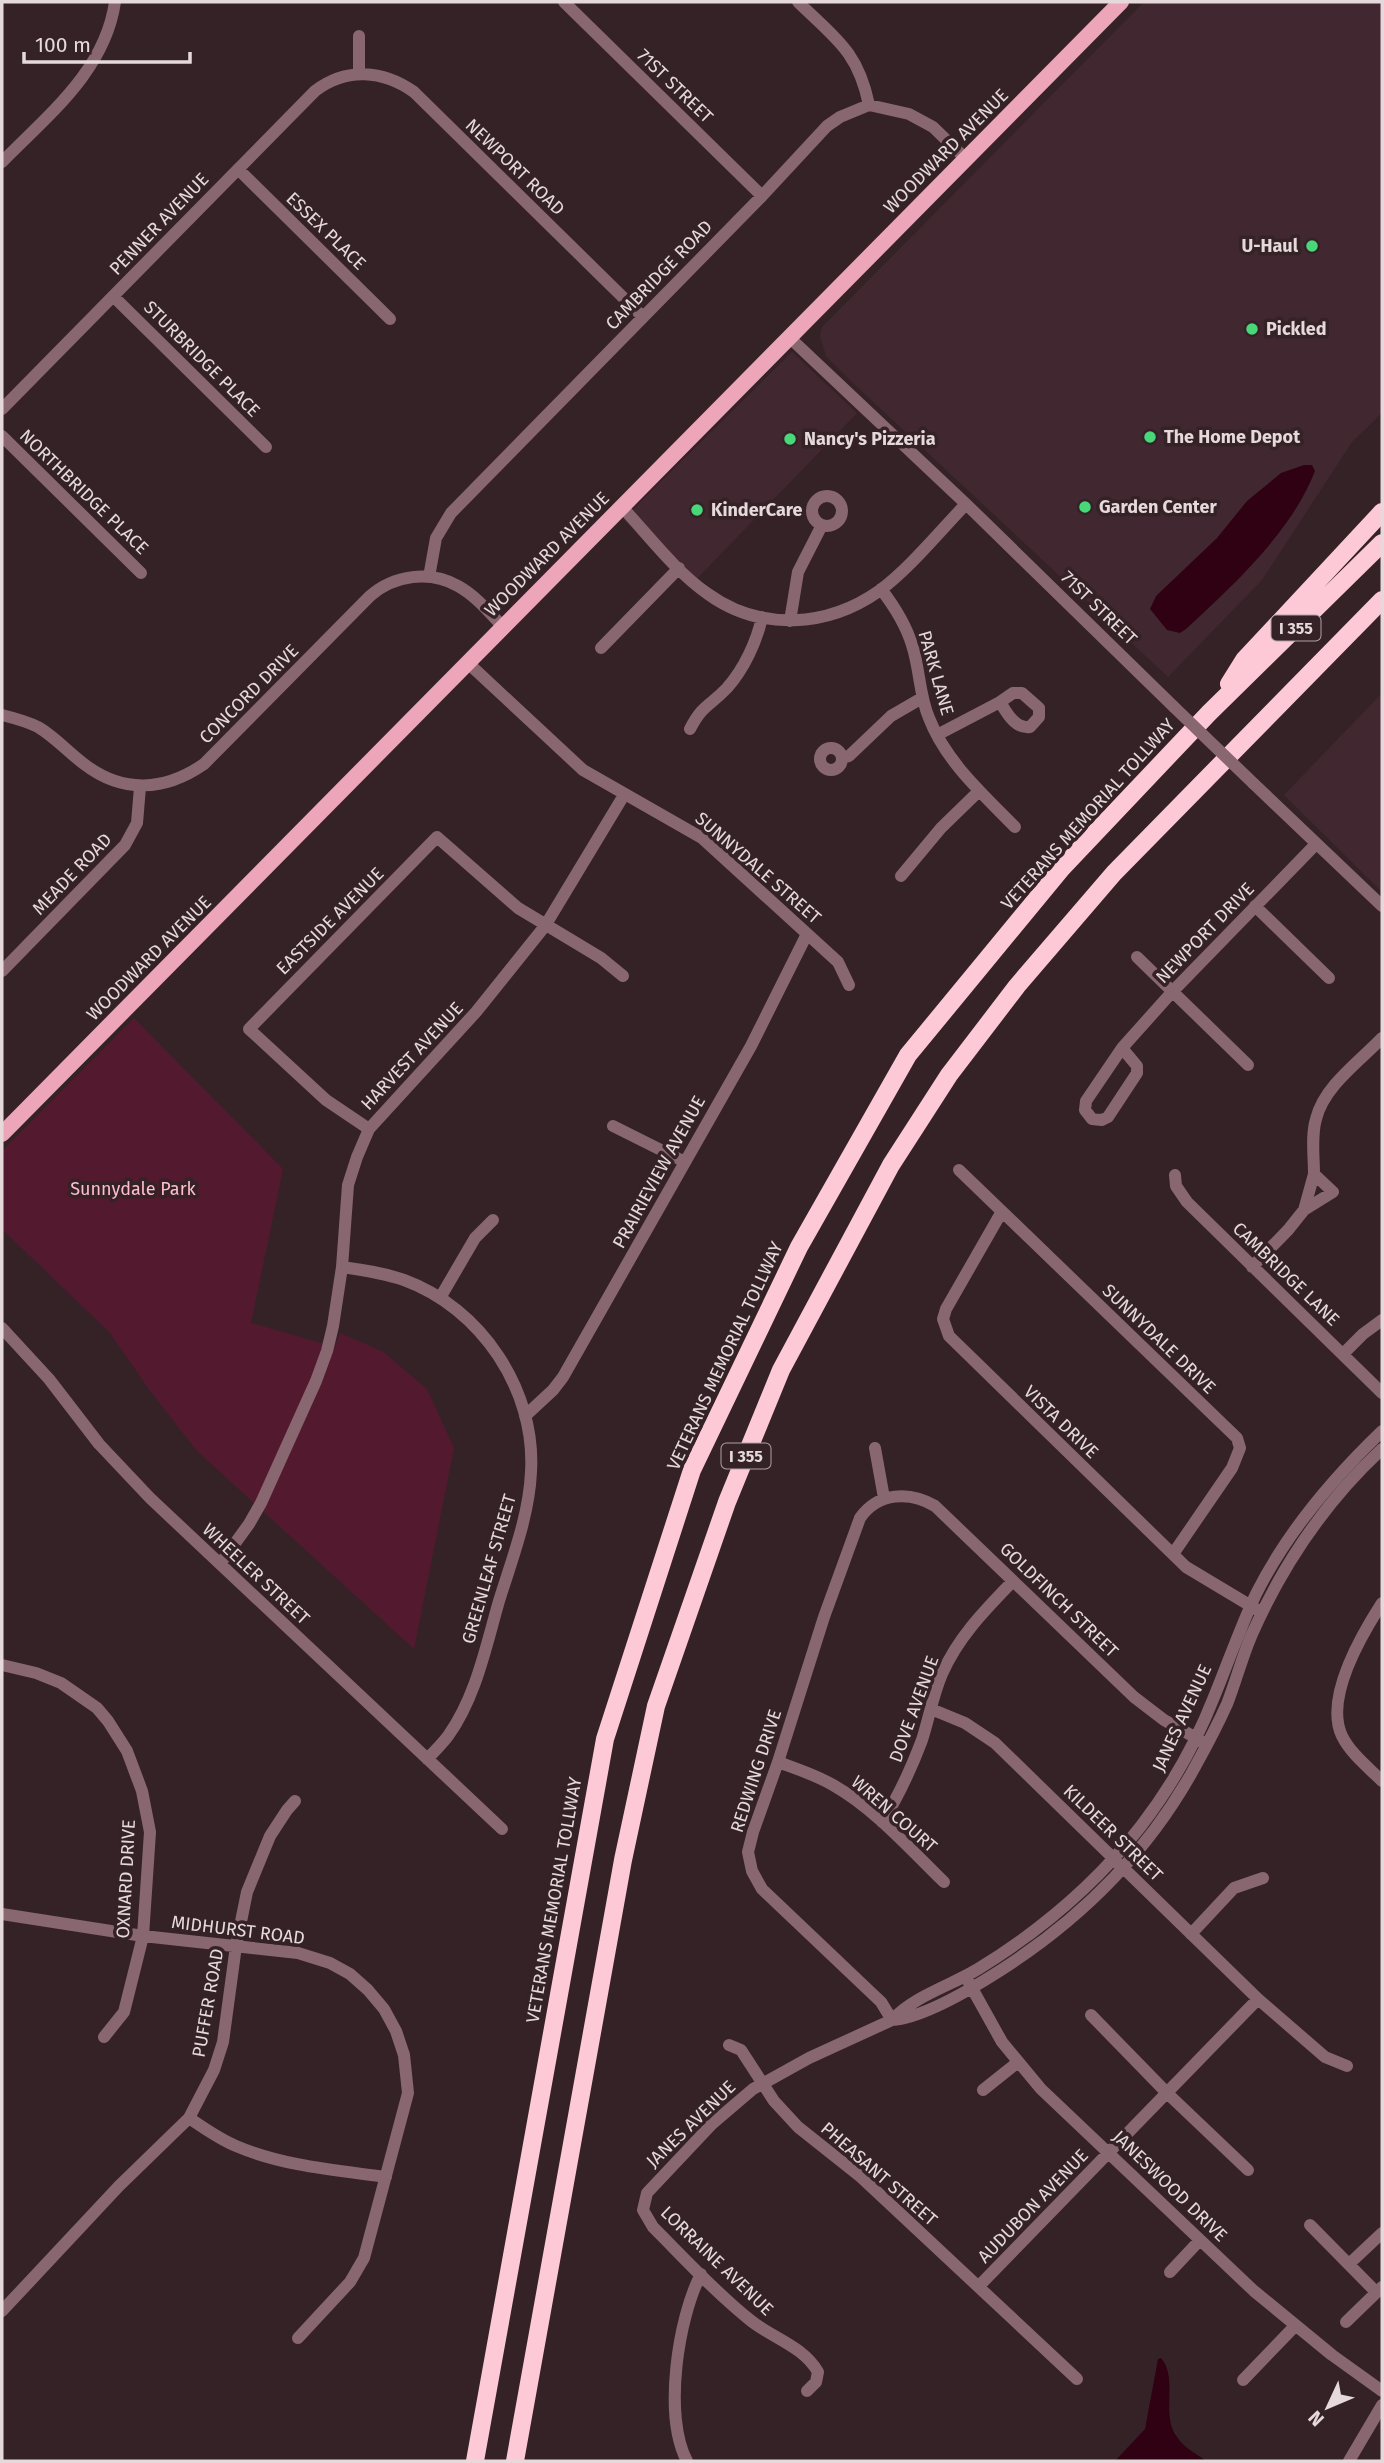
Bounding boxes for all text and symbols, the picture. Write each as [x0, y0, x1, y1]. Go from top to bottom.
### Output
scale bar [24, 21, 191, 65]
text: 100 m [35, 32, 91, 58]
street label: 71ST STREET [632, 44, 718, 128]
street label: WOODWARD AVENUE [879, 84, 1013, 218]
street label: NEWPORT ROAD [461, 114, 569, 220]
street label: PENNER AVENUE [105, 168, 213, 280]
street label: ESSEX PLACE [282, 188, 370, 274]
street label: CAMBRIDGE ROAD [601, 216, 717, 334]
place label: U-Haul [1241, 235, 1299, 257]
marker: U-Haul [1304, 238, 1320, 254]
street label: STURBRIDGE PLACE [139, 296, 265, 422]
place label: Pickled [1266, 318, 1326, 340]
marker: Pickled [1244, 321, 1260, 337]
street label: NORTHBRIDGE PLACE [15, 425, 153, 559]
place label: The Home Depot [1164, 426, 1301, 448]
place label: Nancy's Pizzeria [804, 428, 936, 450]
marker: The Home Depot [1142, 429, 1158, 445]
marker: Nancy's Pizzeria [782, 431, 798, 447]
street label: WOODWARD AVENUE [480, 487, 614, 621]
place label: Garden Center [1099, 496, 1217, 518]
place label: KinderCare [711, 499, 803, 521]
marker: Garden Center [1077, 499, 1093, 515]
marker: KinderCare [689, 502, 705, 518]
street label: 71ST STREET [1056, 566, 1142, 650]
road number: I 355 [1272, 615, 1320, 640]
street label: PARK LANE [913, 628, 959, 718]
street label: CONCORD DRIVE [195, 640, 303, 748]
street label: VETERANS MEMORIAL TOLLWAY [996, 714, 1180, 914]
street label: SUNNYDALE STREET [691, 807, 826, 929]
street label: MEADE ROAD [28, 829, 116, 919]
street label: EASTSIDE AVENUE [272, 863, 388, 979]
street label: NEWPORT DRIVE [1151, 878, 1259, 988]
street label: WOODWARD AVENUE [82, 891, 216, 1025]
street label: HARVEST AVENUE [356, 997, 468, 1115]
street label: PRAIRIEVIEW AVENUE [608, 1092, 710, 1252]
park label: Sunnydale Park [70, 1178, 197, 1200]
street label: CAMBRIDGE LANE [1228, 1217, 1344, 1331]
street label: VETERANS MEMORIAL TOLLWAY [662, 1238, 788, 1474]
street label: SUNNYDALE DRIVE [1098, 1279, 1220, 1399]
street label: VISTA DRIVE [1019, 1381, 1103, 1463]
road number: I 355 [722, 1444, 770, 1468]
street label: GREENLEAF STREET [457, 1491, 521, 1646]
street label: WHEELER STREET [198, 1519, 315, 1630]
street label: GOLDFINCH STREET [995, 1538, 1123, 1663]
street label: DOVE AVENUE [885, 1653, 943, 1765]
street label: JANES AVENUE [1148, 1661, 1216, 1775]
street label: REDWING DRIVE [726, 1707, 786, 1835]
street label: WREN COURT [847, 1771, 942, 1858]
street label: VETERANS MEMORIAL TOLLWAY [522, 1775, 586, 2025]
street label: KILDEER STREET [1059, 1780, 1168, 1886]
street label: OXNARD DRIVE [112, 1819, 140, 1939]
street label: MIDHURST ROAD [170, 1911, 306, 1949]
street label: PUFFER ROAD [188, 1947, 228, 2059]
street label: JANES AVENUE [642, 2076, 740, 2172]
street label: PHEASANT STREET [816, 2117, 942, 2231]
street label: JANESWOOD DRIVE [1108, 2126, 1232, 2246]
street label: AUDUBON AVENUE [973, 2145, 1093, 2267]
street label: LORRAINE AVENUE [656, 2202, 778, 2320]
north arrow [1293, 2372, 1363, 2442]
text: N [1303, 2406, 1329, 2431]

